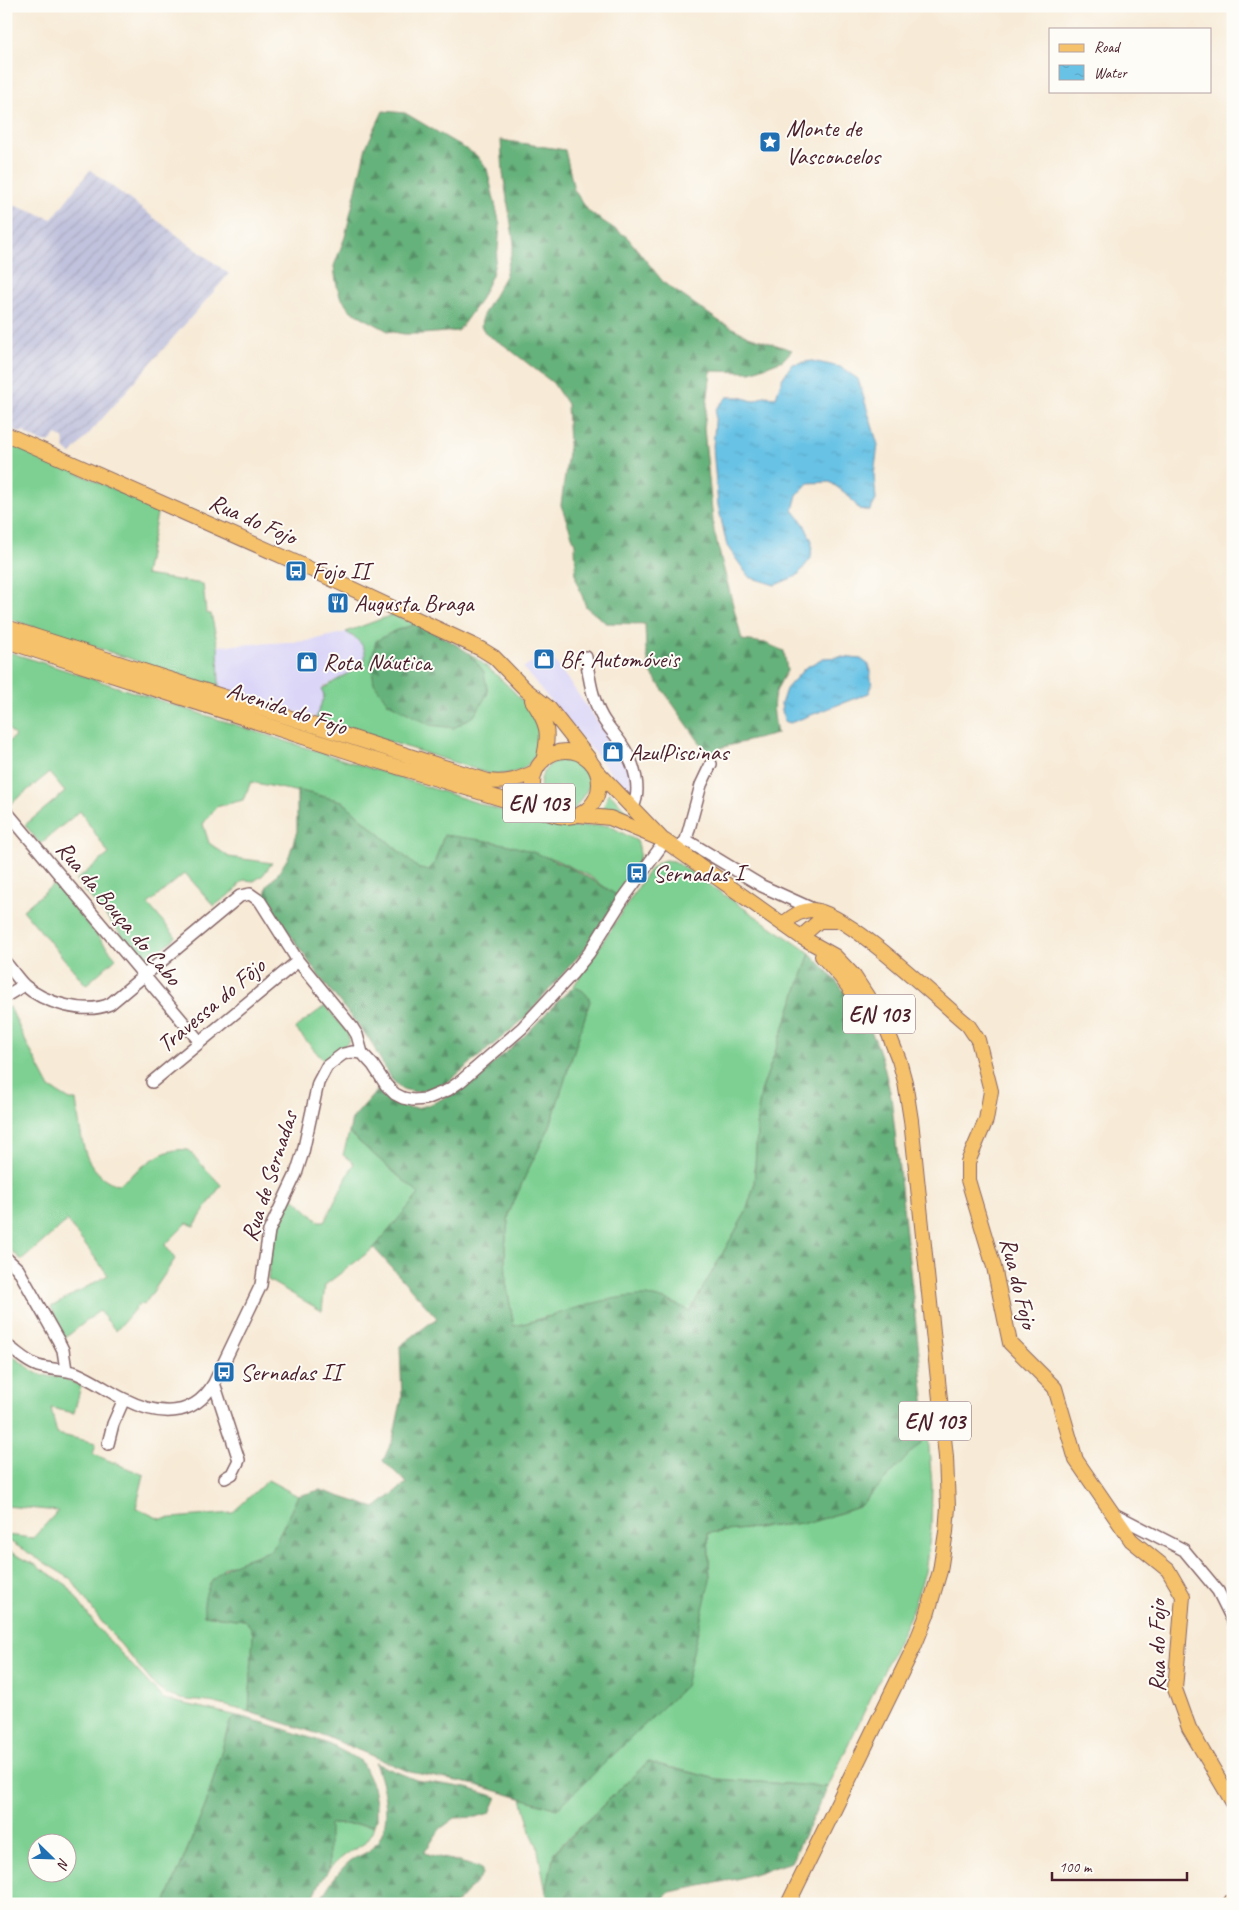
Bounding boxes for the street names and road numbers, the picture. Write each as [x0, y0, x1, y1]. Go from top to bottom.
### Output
street label: Rua do Fojo [205, 486, 304, 553]
street label: Avenida do Fojo [223, 675, 352, 742]
road number: EN 103 [503, 784, 575, 822]
street label: Rua da Bouça do Cabo [50, 834, 189, 993]
street label: Travessa do Fôjo [151, 950, 272, 1059]
road number: EN 103 [843, 994, 915, 1034]
street label: Rua de Sernadas [234, 1105, 305, 1245]
street label: Rua do Fojo [993, 1235, 1045, 1334]
road number: EN 103 [899, 1402, 971, 1440]
street label: Rua do Fojo [1142, 1597, 1172, 1692]

